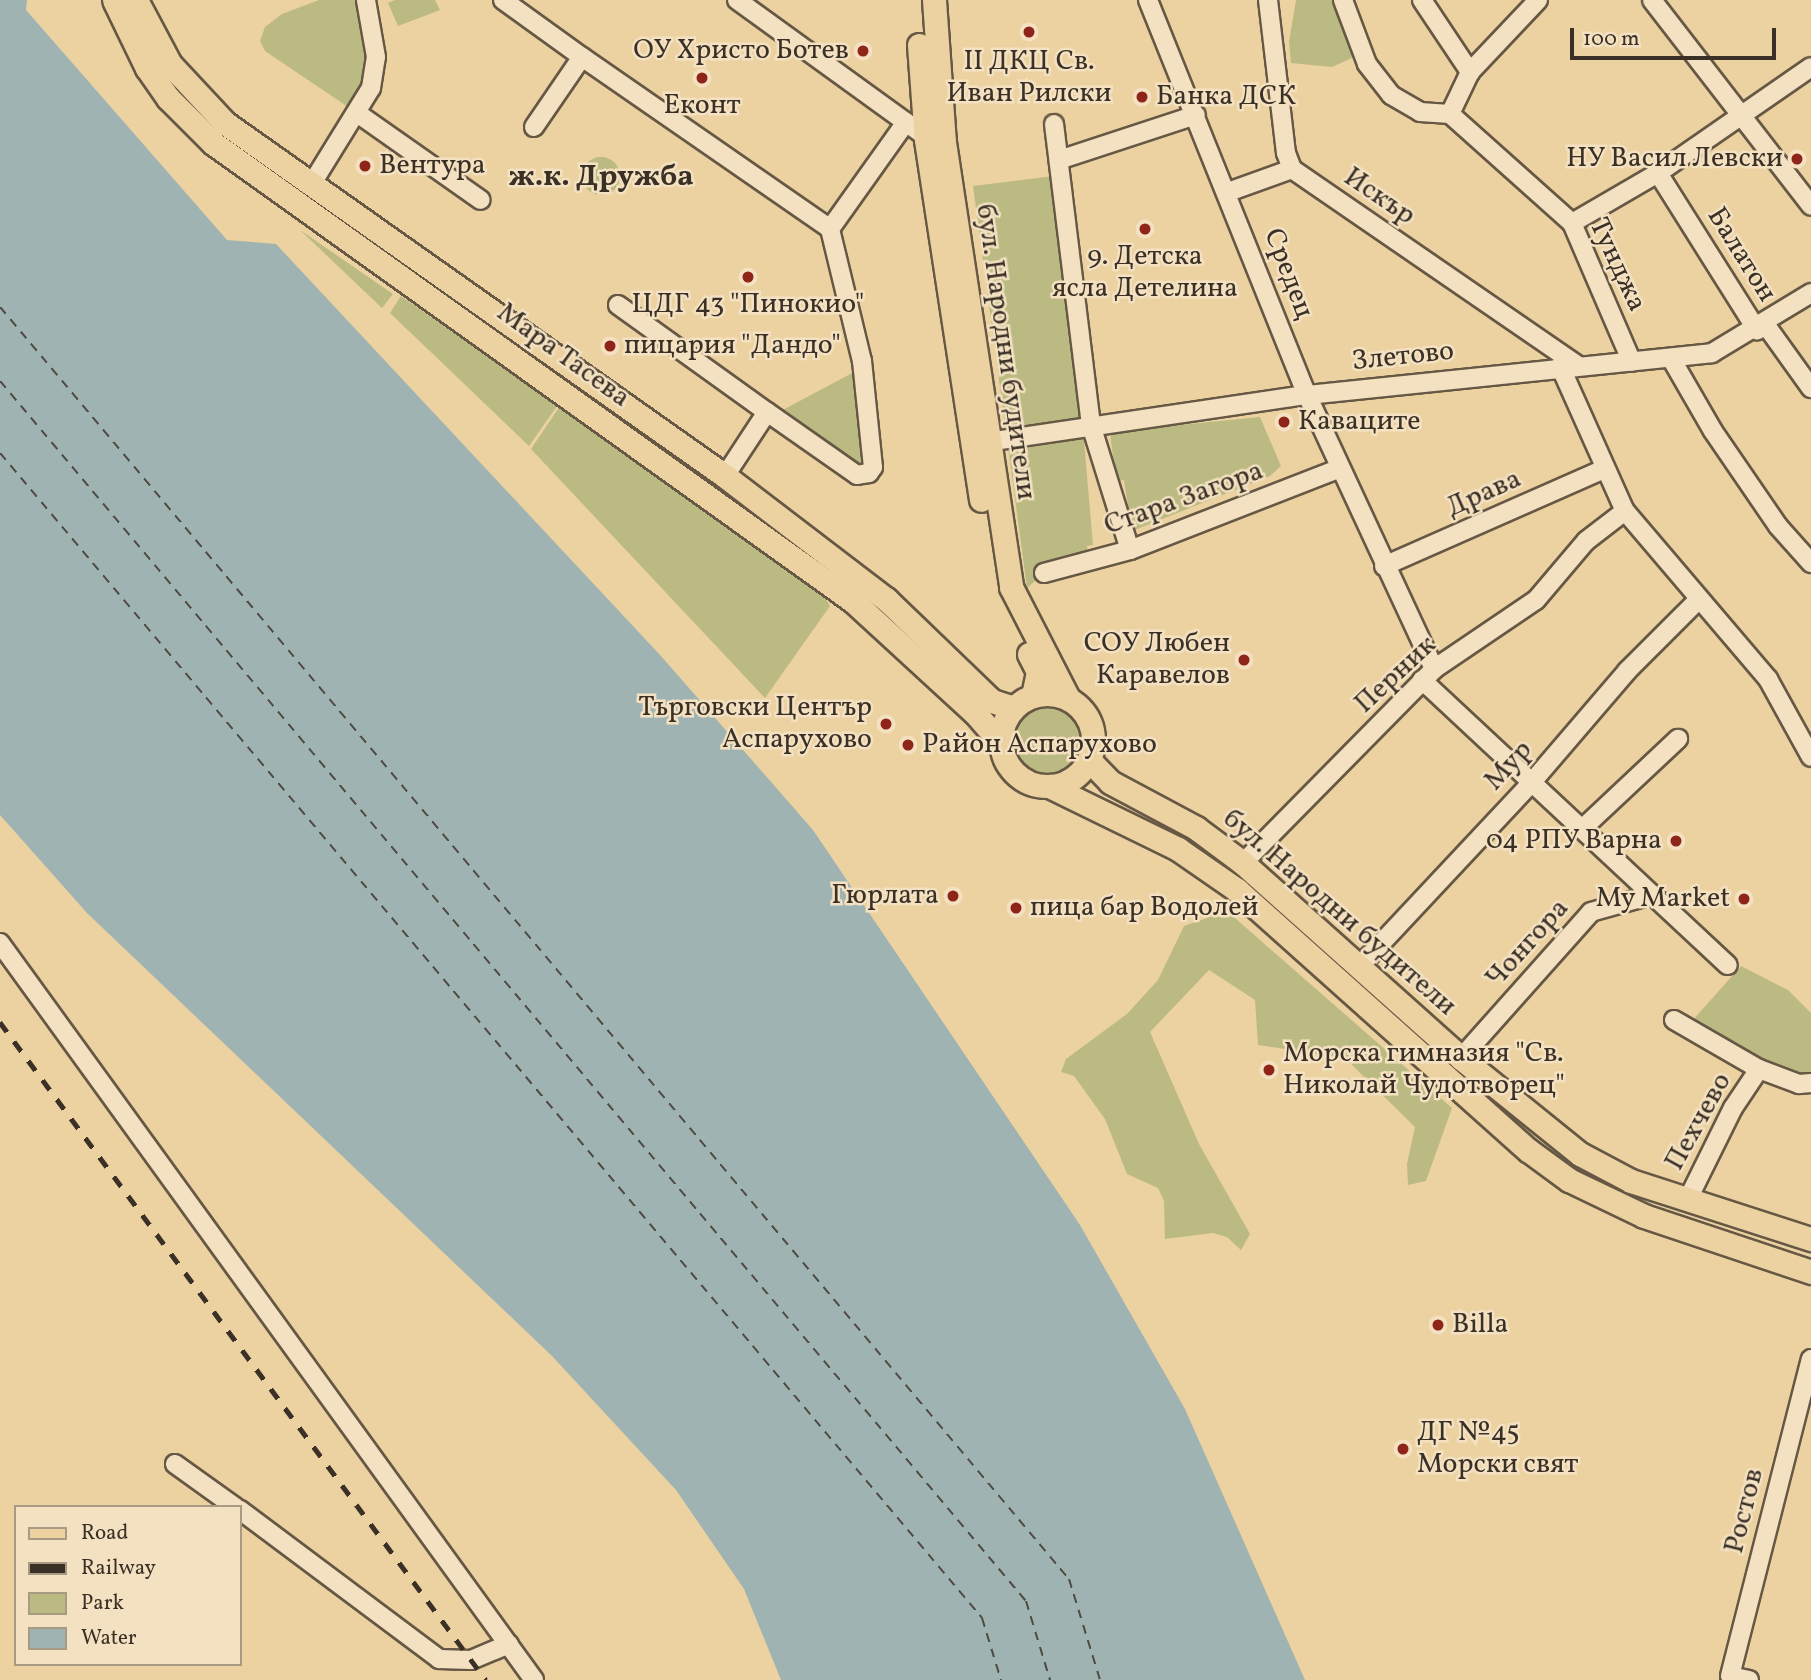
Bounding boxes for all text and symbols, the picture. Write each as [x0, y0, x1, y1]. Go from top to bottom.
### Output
scale bar [1573, 14, 1780, 58]
marker: II ДКЦ Св. Иван Рилски [1019, 22, 1039, 42]
text: 100 m [1583, 25, 1640, 54]
place label: ОУ Христо Ботев [632, 34, 849, 68]
marker: ОУ Христо Ботев [855, 43, 871, 59]
place label: II ДКЦ Св. Иван Рилски [947, 45, 1111, 111]
marker: Еконт [694, 70, 710, 86]
place label: Банка ДСК [1156, 80, 1296, 114]
place label: Еконт [663, 89, 741, 123]
marker: Банка ДСК [1134, 89, 1150, 105]
place label: НУ Васил Левски [1565, 142, 1783, 176]
place label: Вентура [379, 149, 486, 183]
marker: НУ Васил Левски [1789, 151, 1805, 167]
marker: Вентура [357, 158, 373, 174]
district label: ж.к. Дружба [508, 159, 694, 195]
street label: Искър [1337, 161, 1421, 233]
street label: бул. Народни будители [968, 202, 1042, 502]
street label: Балатон [1699, 202, 1783, 308]
street label: Тунджа [1581, 213, 1653, 317]
marker: 9. Детска ясла Детелина [1137, 221, 1153, 237]
street label: Средец [1255, 224, 1321, 324]
place label: 9. Детска ясла Детелина [1052, 240, 1238, 306]
marker: ЦДГ 43 "Пинокио" [740, 269, 756, 285]
place label: ЦДГ 43 "Пинокио" [631, 288, 865, 322]
street label: Мара Тасева [489, 296, 637, 416]
place label: пицария "Дандо" [624, 329, 841, 363]
street label: Злетово [1350, 335, 1456, 379]
marker: пицария "Дандо" [602, 338, 618, 354]
place label: Каваците [1298, 405, 1421, 439]
marker: Каваците [1276, 414, 1292, 430]
street label: Стара Загора [1100, 455, 1268, 543]
street label: Драва [1441, 463, 1527, 525]
place label: СОУ Любен Каравелов [1083, 627, 1230, 693]
street label: Перник [1348, 629, 1444, 721]
marker: СОУ Любен Каравелов [1236, 652, 1252, 668]
place label: Търговски Център Аспарухово [638, 691, 872, 757]
marker: Търговски Център Аспарухово [878, 716, 894, 732]
place label: Район Аспарухово [922, 728, 1157, 762]
street label: Мур [1478, 734, 1540, 798]
marker: Район Аспарухово [900, 737, 916, 753]
street label: бул. Народни будители [1215, 802, 1463, 1024]
place label: 04 РПУ Варна [1485, 824, 1662, 858]
marker: 04 РПУ Варна [1668, 833, 1684, 849]
place label: Гюрлата [831, 879, 939, 913]
place label: My Market [1595, 882, 1730, 916]
marker: Гюрлата [945, 888, 961, 904]
place label: пица бар Водолей [1030, 891, 1259, 925]
marker: My Market [1736, 891, 1752, 907]
street label: Чонгора [1479, 892, 1577, 996]
marker: пица бар Водолей [1008, 900, 1024, 916]
place label: Морска гимназия "Св. Николай Чудотворец" [1283, 1037, 1565, 1103]
marker: Морска гимназия "Св. Николай Чудотворец" [1261, 1062, 1277, 1078]
street label: Пехчево [1659, 1067, 1739, 1177]
place label: Billa [1452, 1308, 1509, 1342]
marker: Billa [1430, 1317, 1446, 1333]
place label: ДГ №45 Морски свят [1417, 1416, 1579, 1482]
marker: ДГ №45 Морски свят [1395, 1441, 1411, 1457]
street label: Ростов [1718, 1465, 1772, 1557]
legend [14, 1505, 242, 1666]
text: Road [81, 1519, 128, 1548]
text: Railway [81, 1554, 156, 1583]
text: Park [81, 1589, 124, 1618]
text: Water [81, 1624, 137, 1653]

